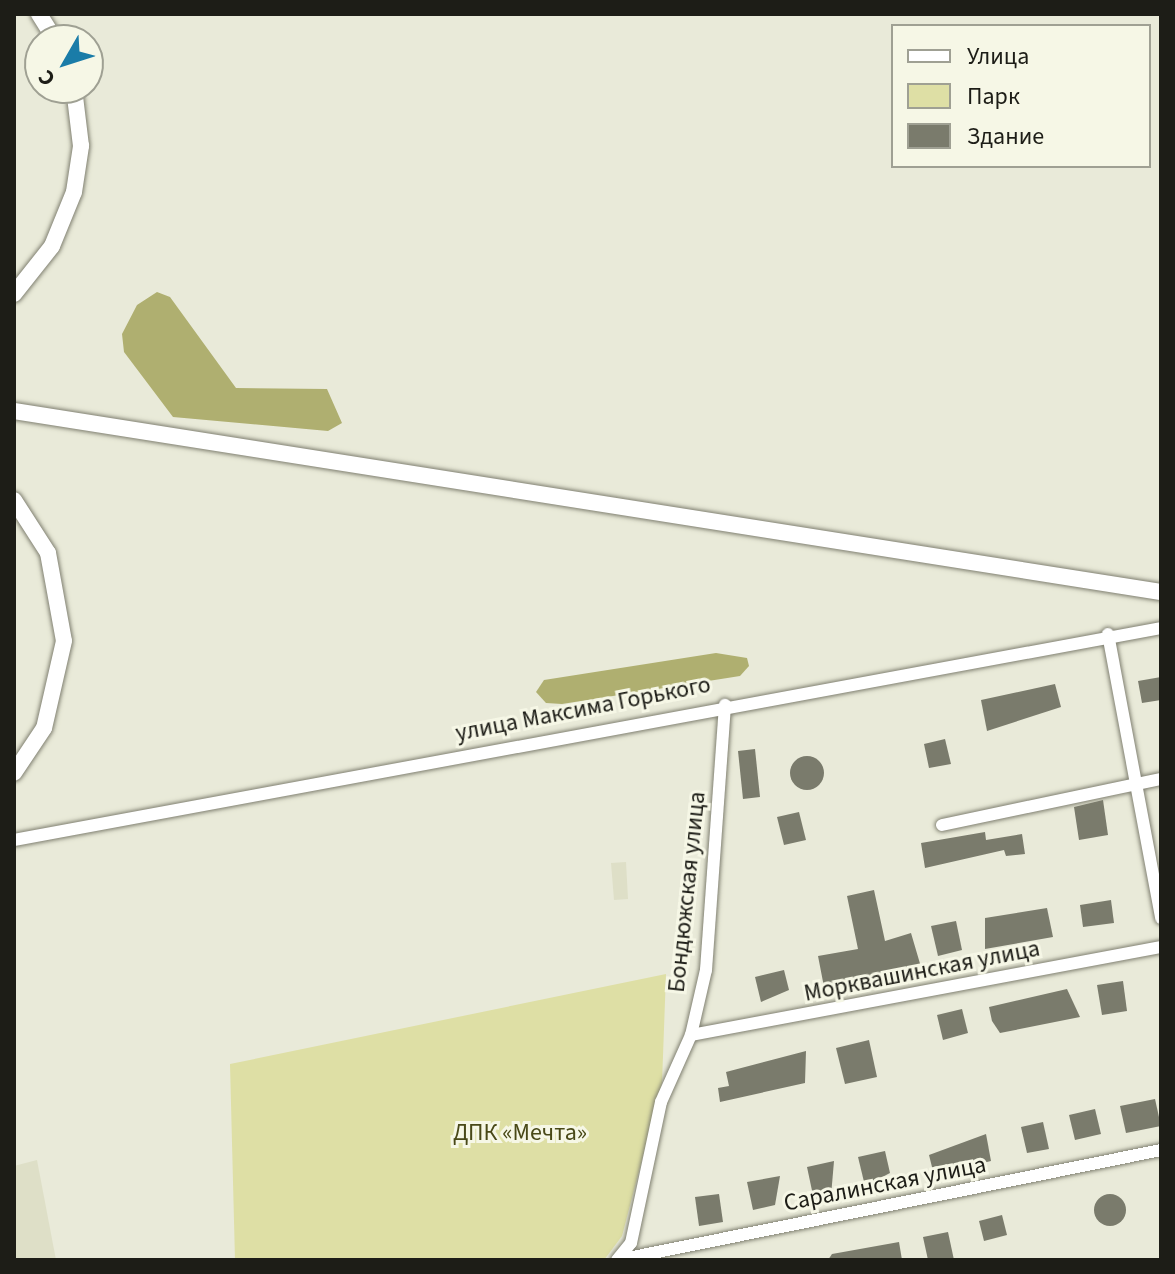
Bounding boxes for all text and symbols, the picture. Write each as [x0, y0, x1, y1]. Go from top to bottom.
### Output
north arrow [24, 24, 104, 104]
legend [891, 24, 1151, 168]
text: Улица [967, 39, 1029, 74]
text: С [30, 63, 63, 93]
text: Парк [967, 79, 1020, 114]
text: Здание [967, 119, 1044, 154]
street label: улица Максима Горького [453, 670, 713, 748]
street label: Бондюжская улица [662, 790, 712, 994]
street label: Морквашинская улица [802, 934, 1042, 1008]
park label: ДПК «Мечта» [453, 1119, 587, 1147]
street label: Саралинская улица [781, 1150, 989, 1218]

